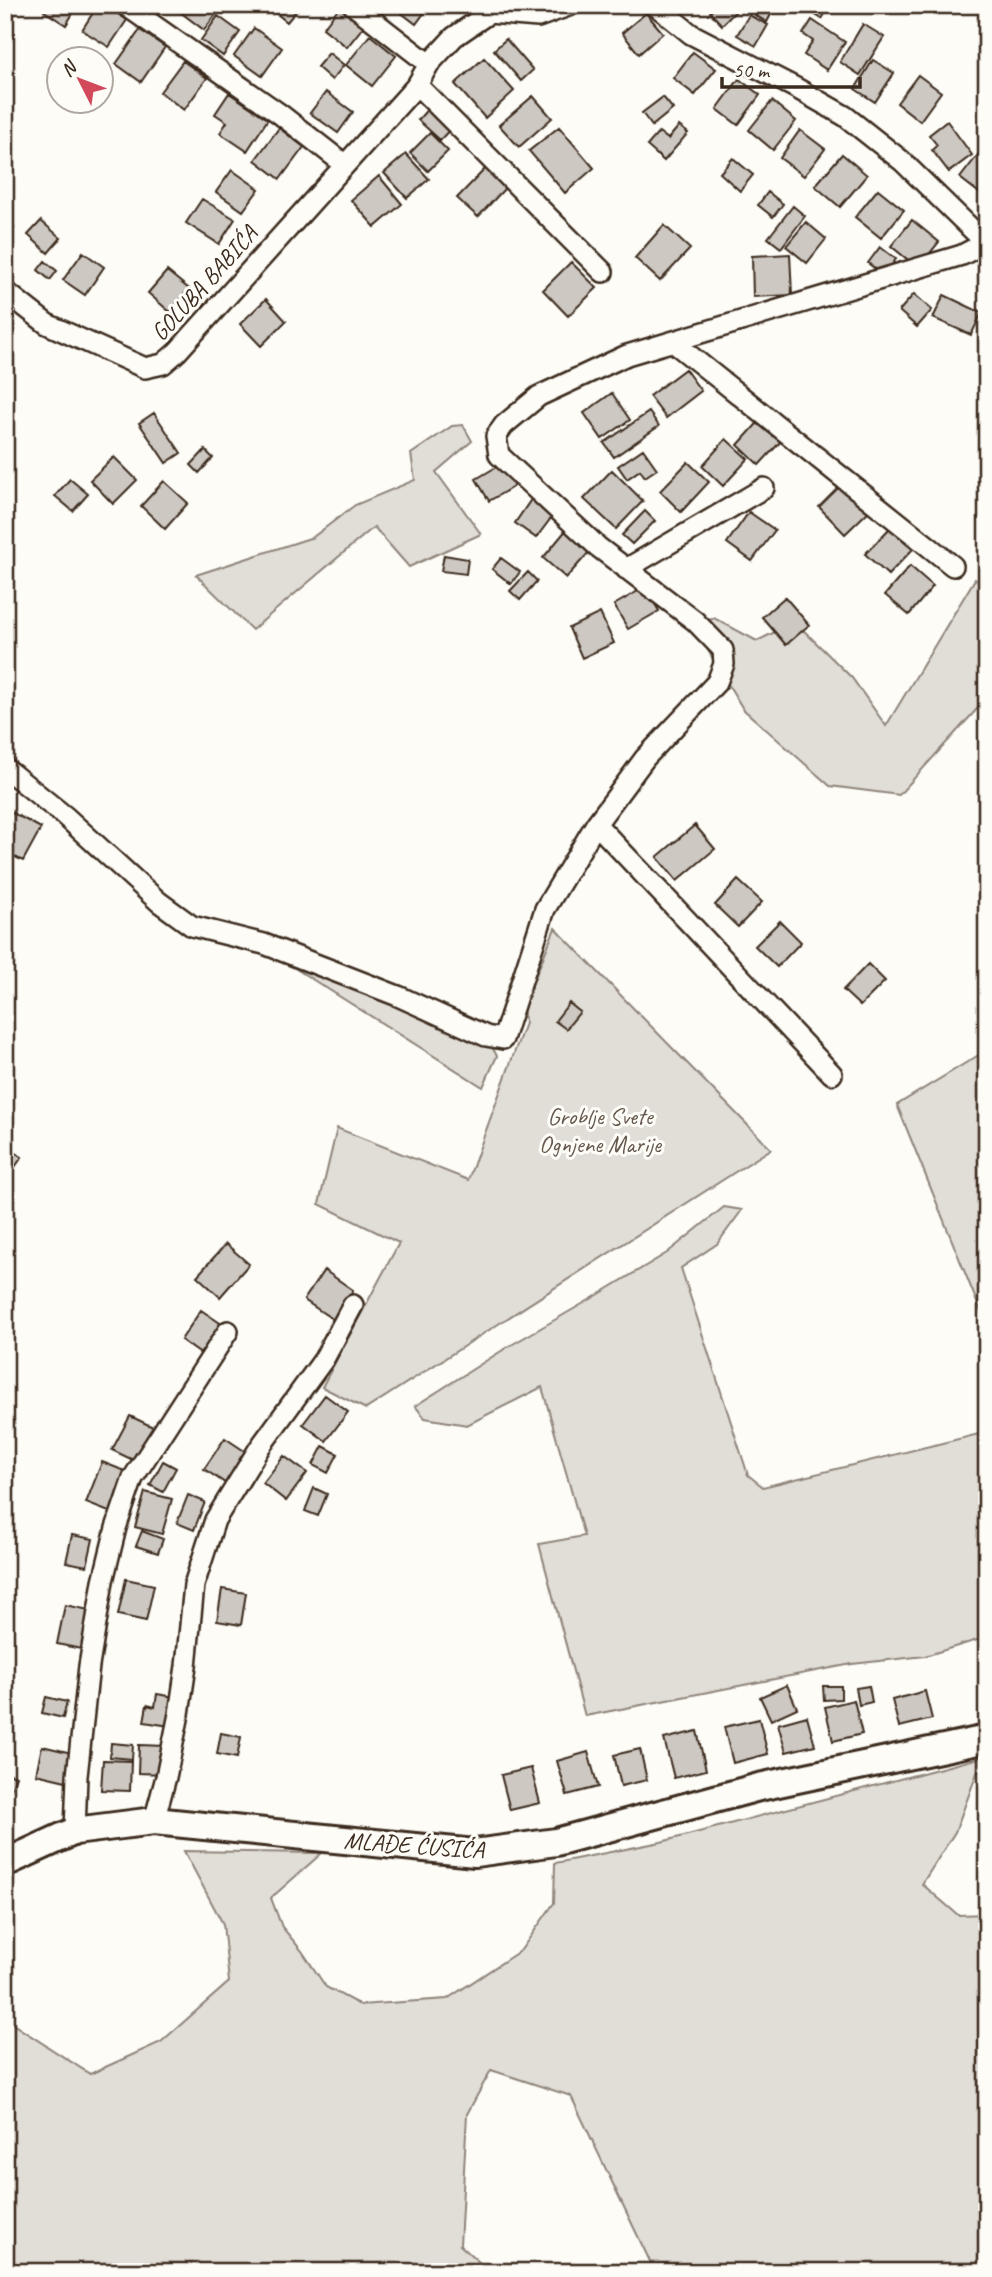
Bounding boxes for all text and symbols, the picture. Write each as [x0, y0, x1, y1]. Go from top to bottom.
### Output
north arrow [46, 46, 116, 116]
scale bar [722, 46, 861, 90]
text: N [55, 54, 83, 82]
text: 50 m [733, 57, 771, 83]
street label: GOLUBA BABIĆA [144, 219, 264, 347]
park label: Groblje Svete Ognjene Marije [539, 1101, 663, 1159]
street label: MLAĐE ĆUSIĆA [343, 1825, 486, 1865]

